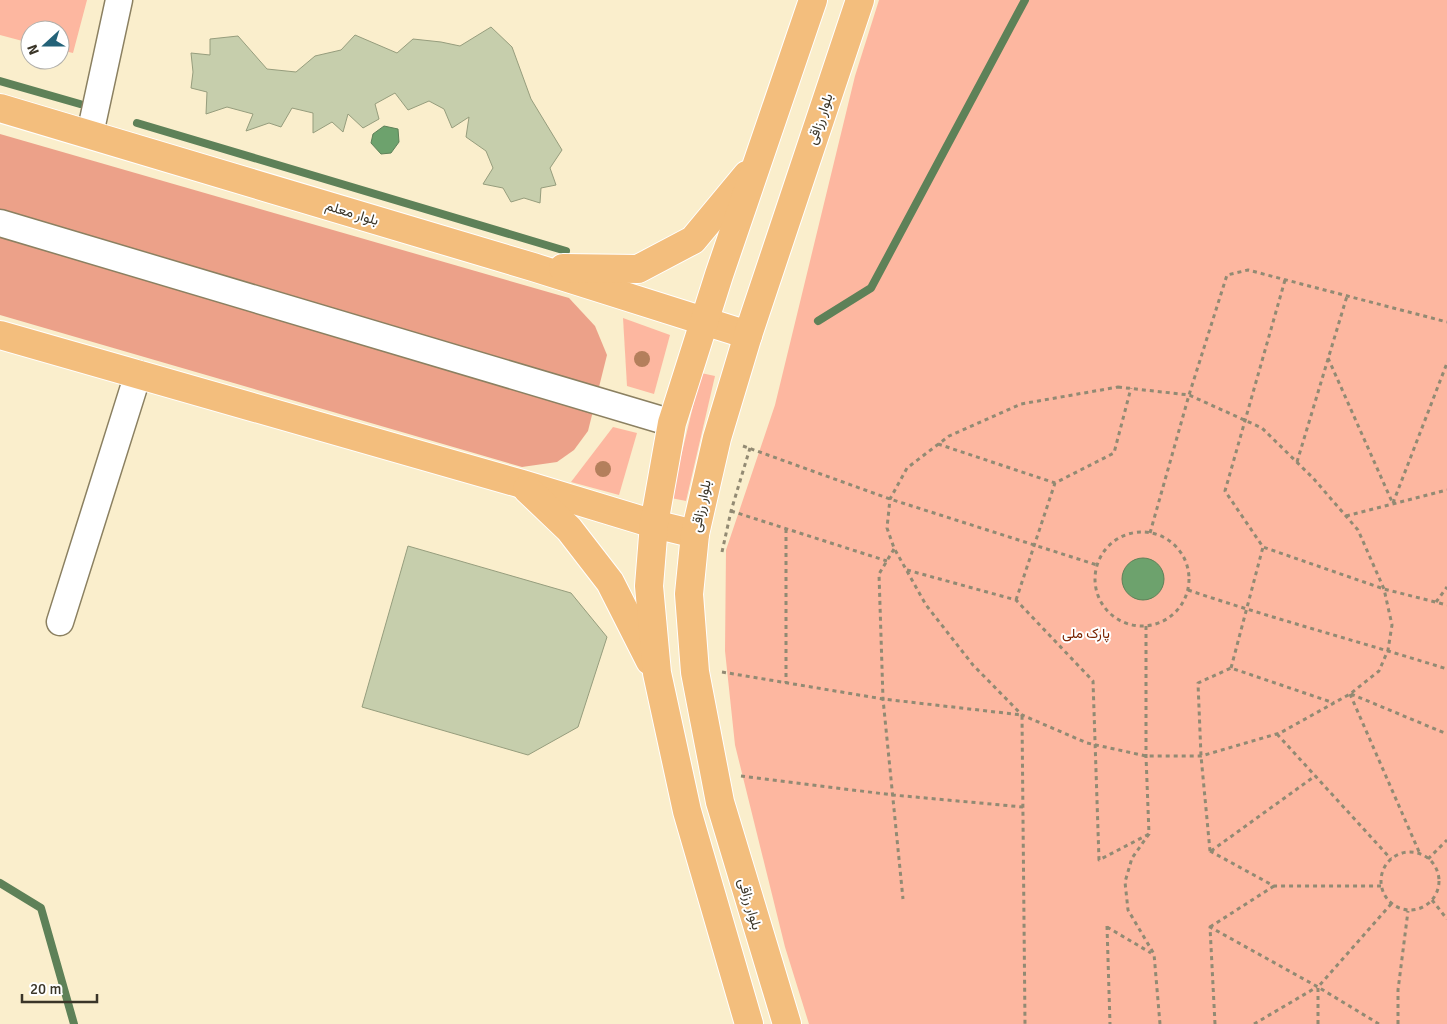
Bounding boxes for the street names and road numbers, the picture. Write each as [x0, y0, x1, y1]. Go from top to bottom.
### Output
street label: بلوار رزاقی [803, 91, 837, 147]
street label: بلوار معلم [323, 197, 381, 229]
street label: بلوار رزاقی [687, 478, 715, 534]
street label: بلوار رزاقی [735, 876, 765, 932]

